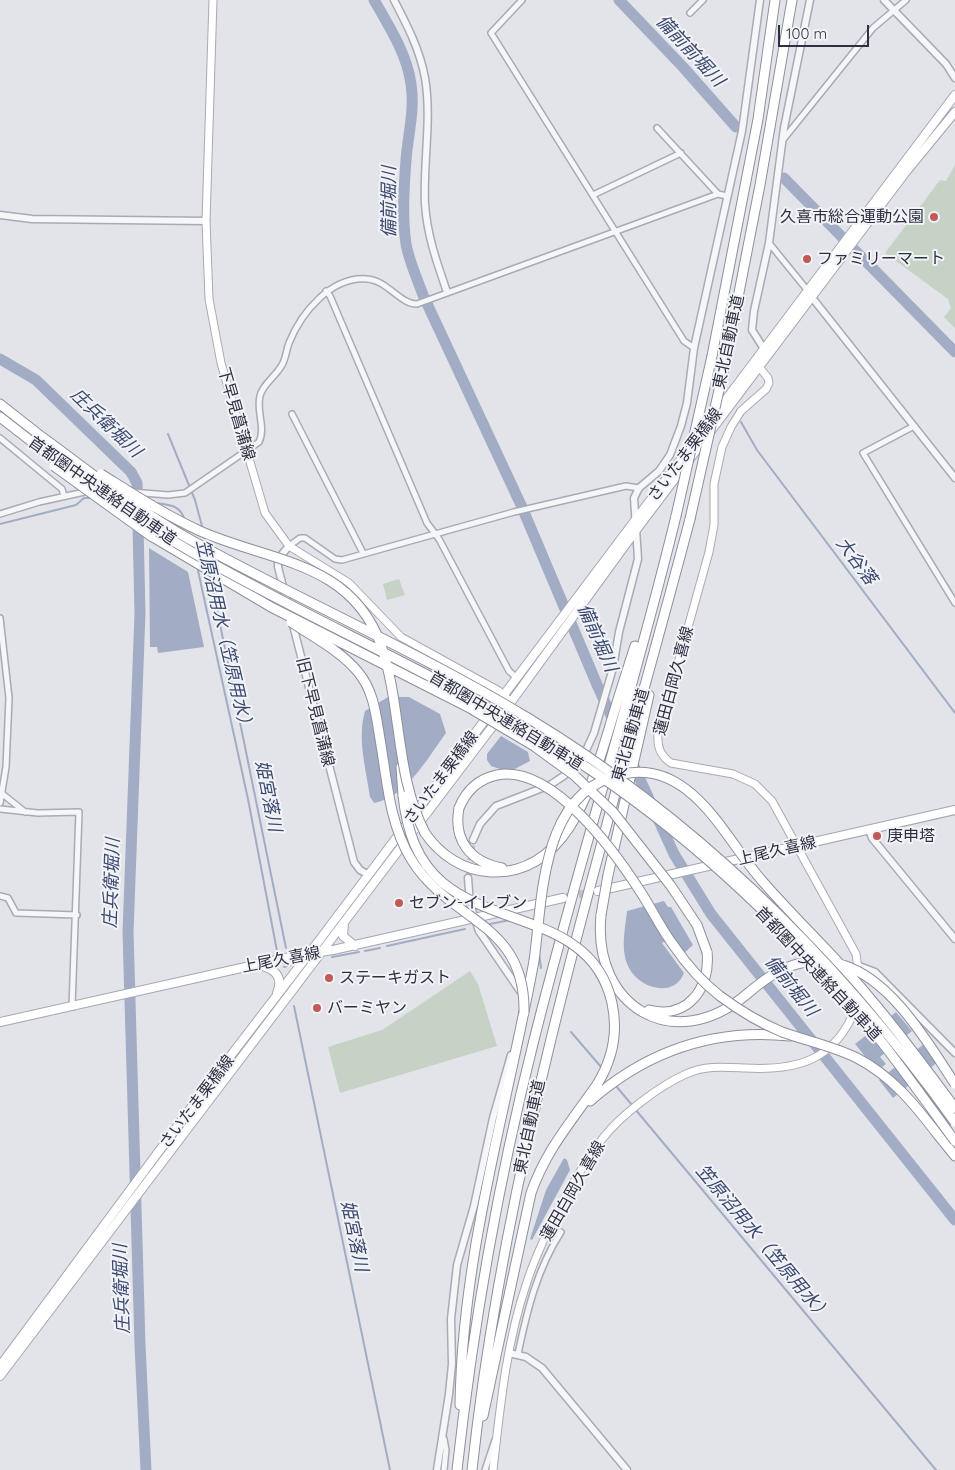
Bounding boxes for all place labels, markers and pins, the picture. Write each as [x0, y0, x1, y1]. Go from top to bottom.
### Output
place label: 久喜市総合運動公園 [780, 207, 924, 227]
marker: 久喜市総合運動公園 [928, 211, 940, 223]
place label: ファミリーマート [817, 249, 945, 269]
marker: ファミリーマート [801, 253, 813, 265]
place label: 庚申塔 [887, 826, 935, 846]
marker: 庚申塔 [871, 830, 883, 842]
place label: セブン-イレブン [409, 893, 527, 913]
marker: セブン-イレブン [393, 897, 405, 909]
place label: ステーキガスト [339, 968, 451, 988]
marker: ステーキガスト [323, 972, 335, 984]
place label: バーミヤン [327, 998, 407, 1018]
marker: バーミヤン [311, 1002, 323, 1014]

